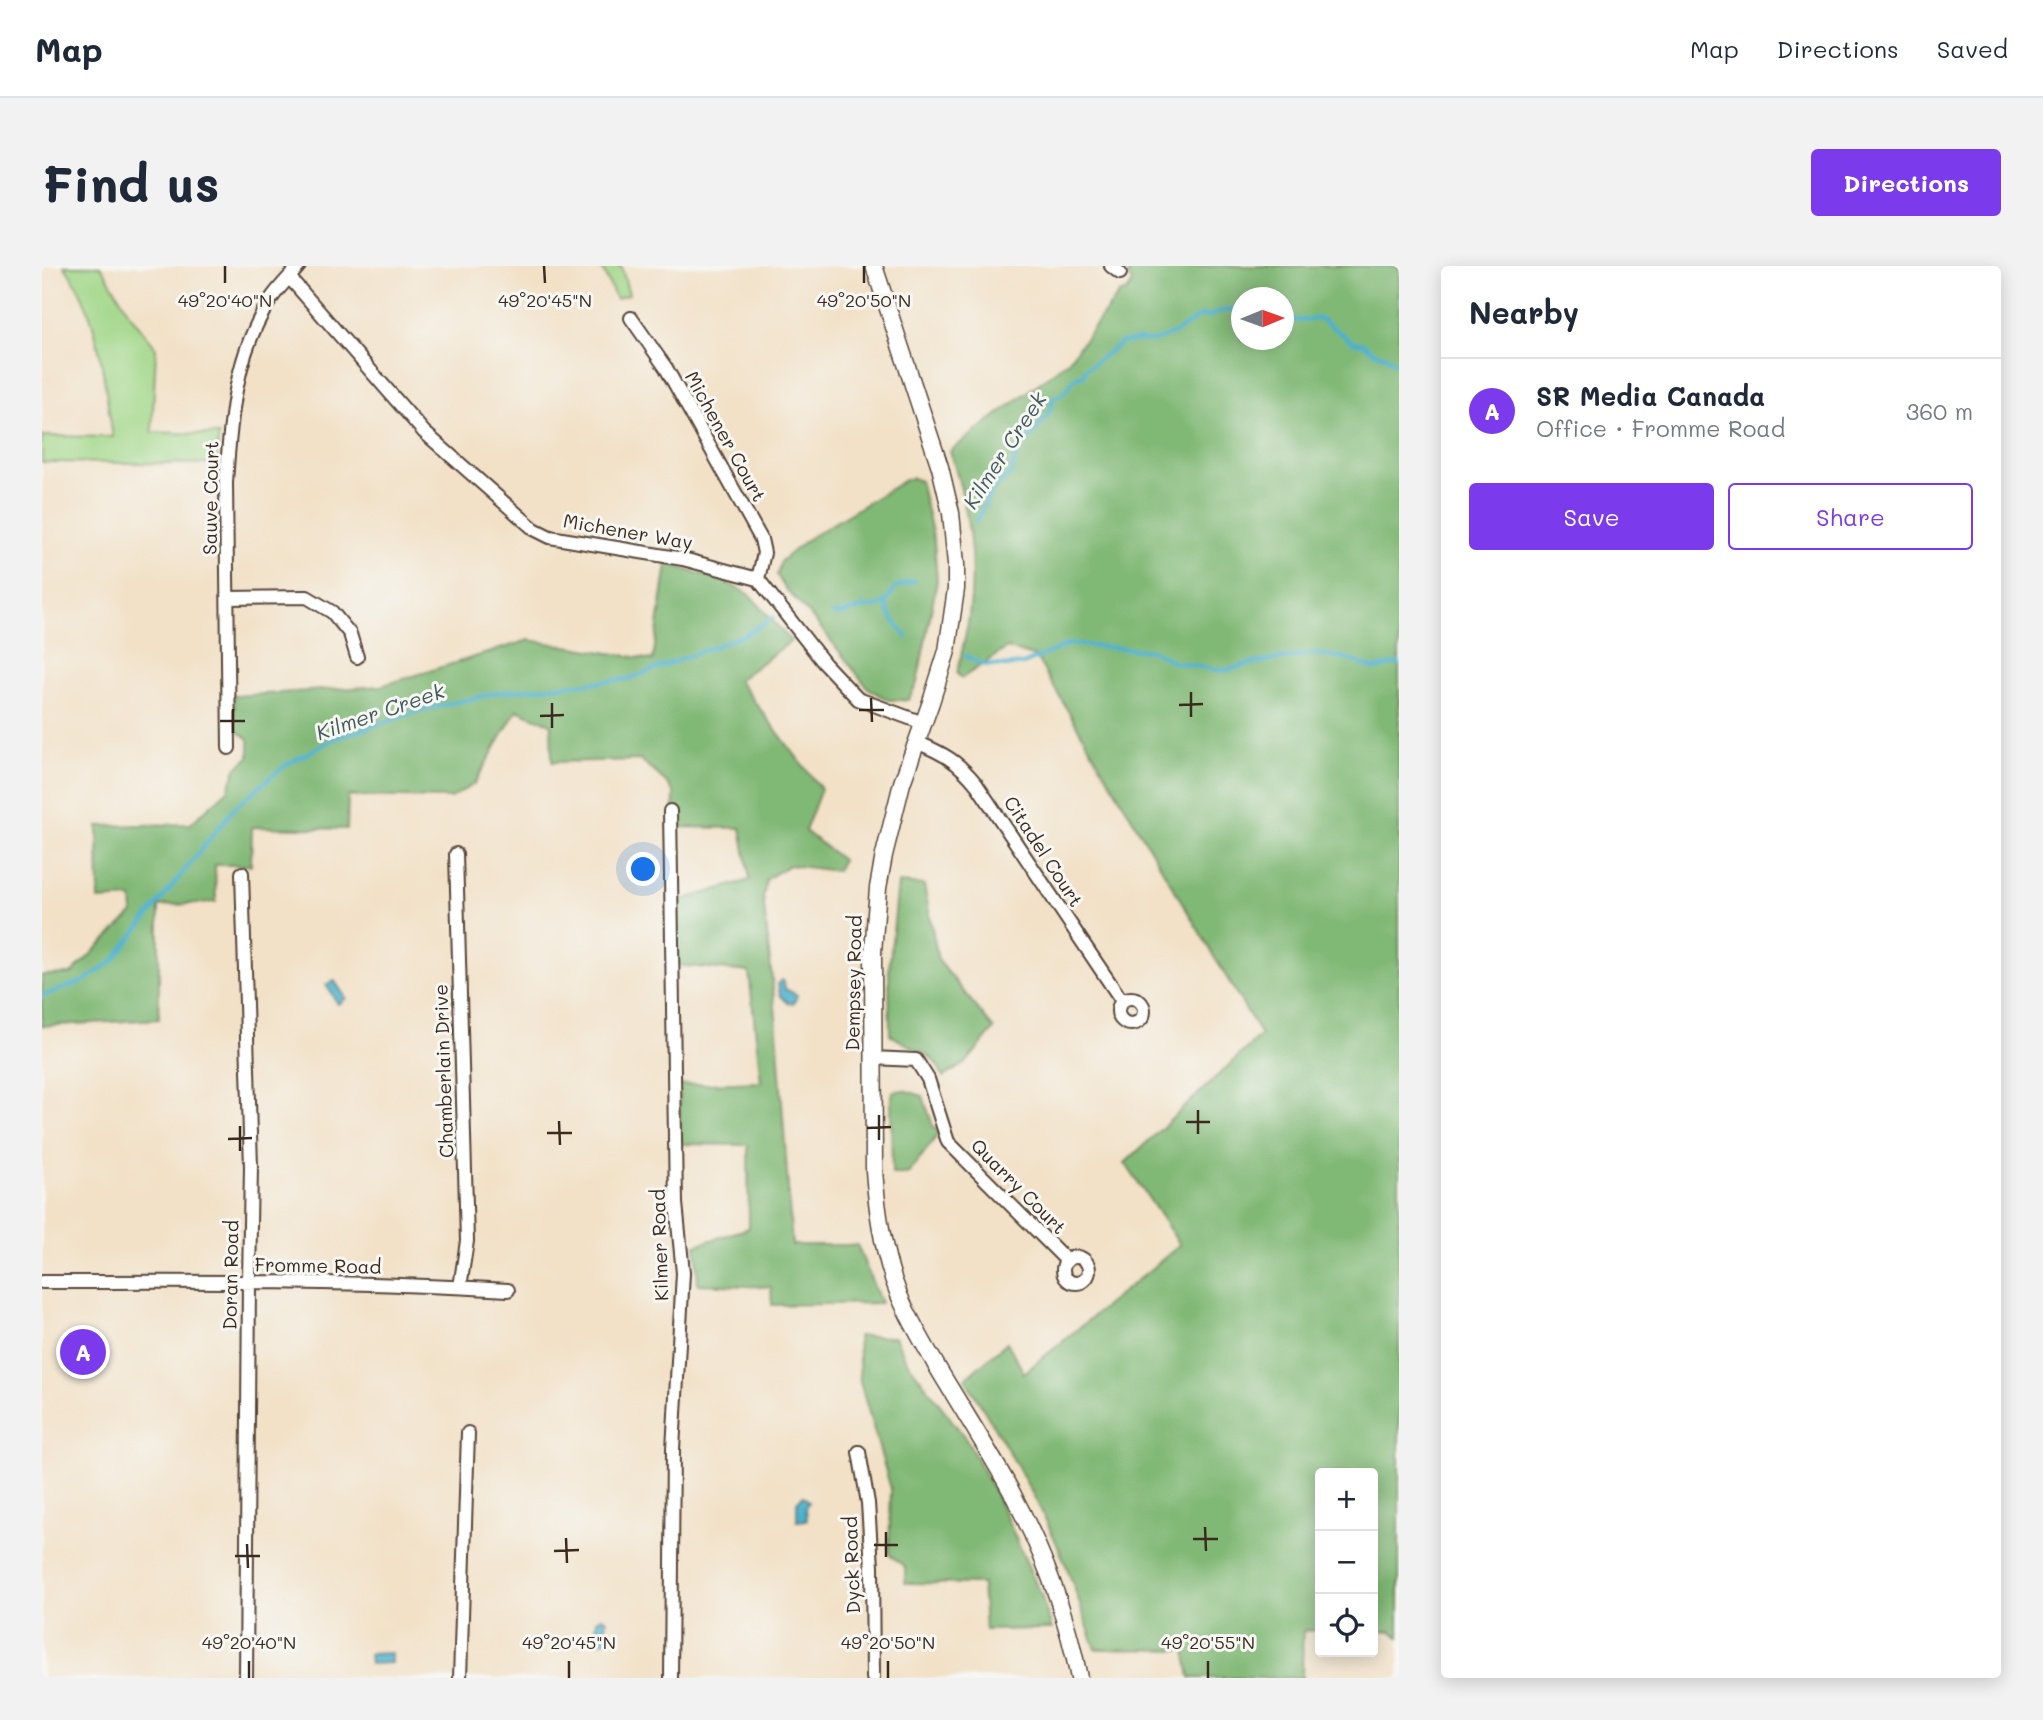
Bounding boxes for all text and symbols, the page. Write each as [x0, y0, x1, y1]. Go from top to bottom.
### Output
text: Map [35, 27, 103, 70]
text: Map [1690, 33, 1739, 64]
text: Directions [1777, 33, 1899, 64]
text: Saved [1937, 33, 2008, 64]
button: Directions [1811, 149, 2001, 216]
text: Find us [42, 151, 220, 214]
north arrow [1231, 287, 1294, 350]
text: 49°20'40"N [178, 288, 272, 312]
text: 49°20'45"N [498, 288, 592, 312]
text: 49°20'50"N [817, 288, 911, 312]
text: Nearby [1469, 292, 1579, 332]
street label: Michener Court [680, 366, 772, 506]
text: SR Media Canada [1536, 379, 1765, 413]
water label: Kilmer Creek [956, 386, 1052, 514]
text: A [1484, 396, 1500, 426]
text: 360 m [1906, 396, 1973, 426]
text: Office · Fromme Road [1536, 413, 1785, 443]
street label: Sauve Court [197, 441, 223, 555]
button: Save [1469, 483, 1714, 550]
button: Share [1728, 483, 1973, 550]
street label: Michener Way [561, 507, 695, 555]
water label: Kilmer Creek [312, 676, 449, 746]
street label: Citadel Court [999, 791, 1089, 911]
your location [626, 852, 660, 886]
street label: Dempsey Road [839, 915, 867, 1051]
street label: Chamberlain Drive [427, 984, 459, 1158]
street label: Quarry Court [966, 1133, 1072, 1239]
street label: Kilmer Road [645, 1189, 673, 1301]
street label: Doran Road [217, 1220, 243, 1330]
street label: Fromme Road [254, 1251, 382, 1279]
pin: A [60, 1326, 106, 1378]
map controls [1315, 1468, 1378, 1657]
button: + [1315, 1468, 1378, 1531]
street label: Dyck Road [837, 1516, 865, 1614]
button: − [1315, 1531, 1378, 1594]
button: locate [1315, 1594, 1378, 1657]
text: 49°20'40"N [202, 1630, 296, 1654]
text: 49°20'45"N [522, 1630, 616, 1654]
text: 49°20'50"N [841, 1630, 935, 1654]
text: 49°20'55"N [1161, 1630, 1255, 1654]

